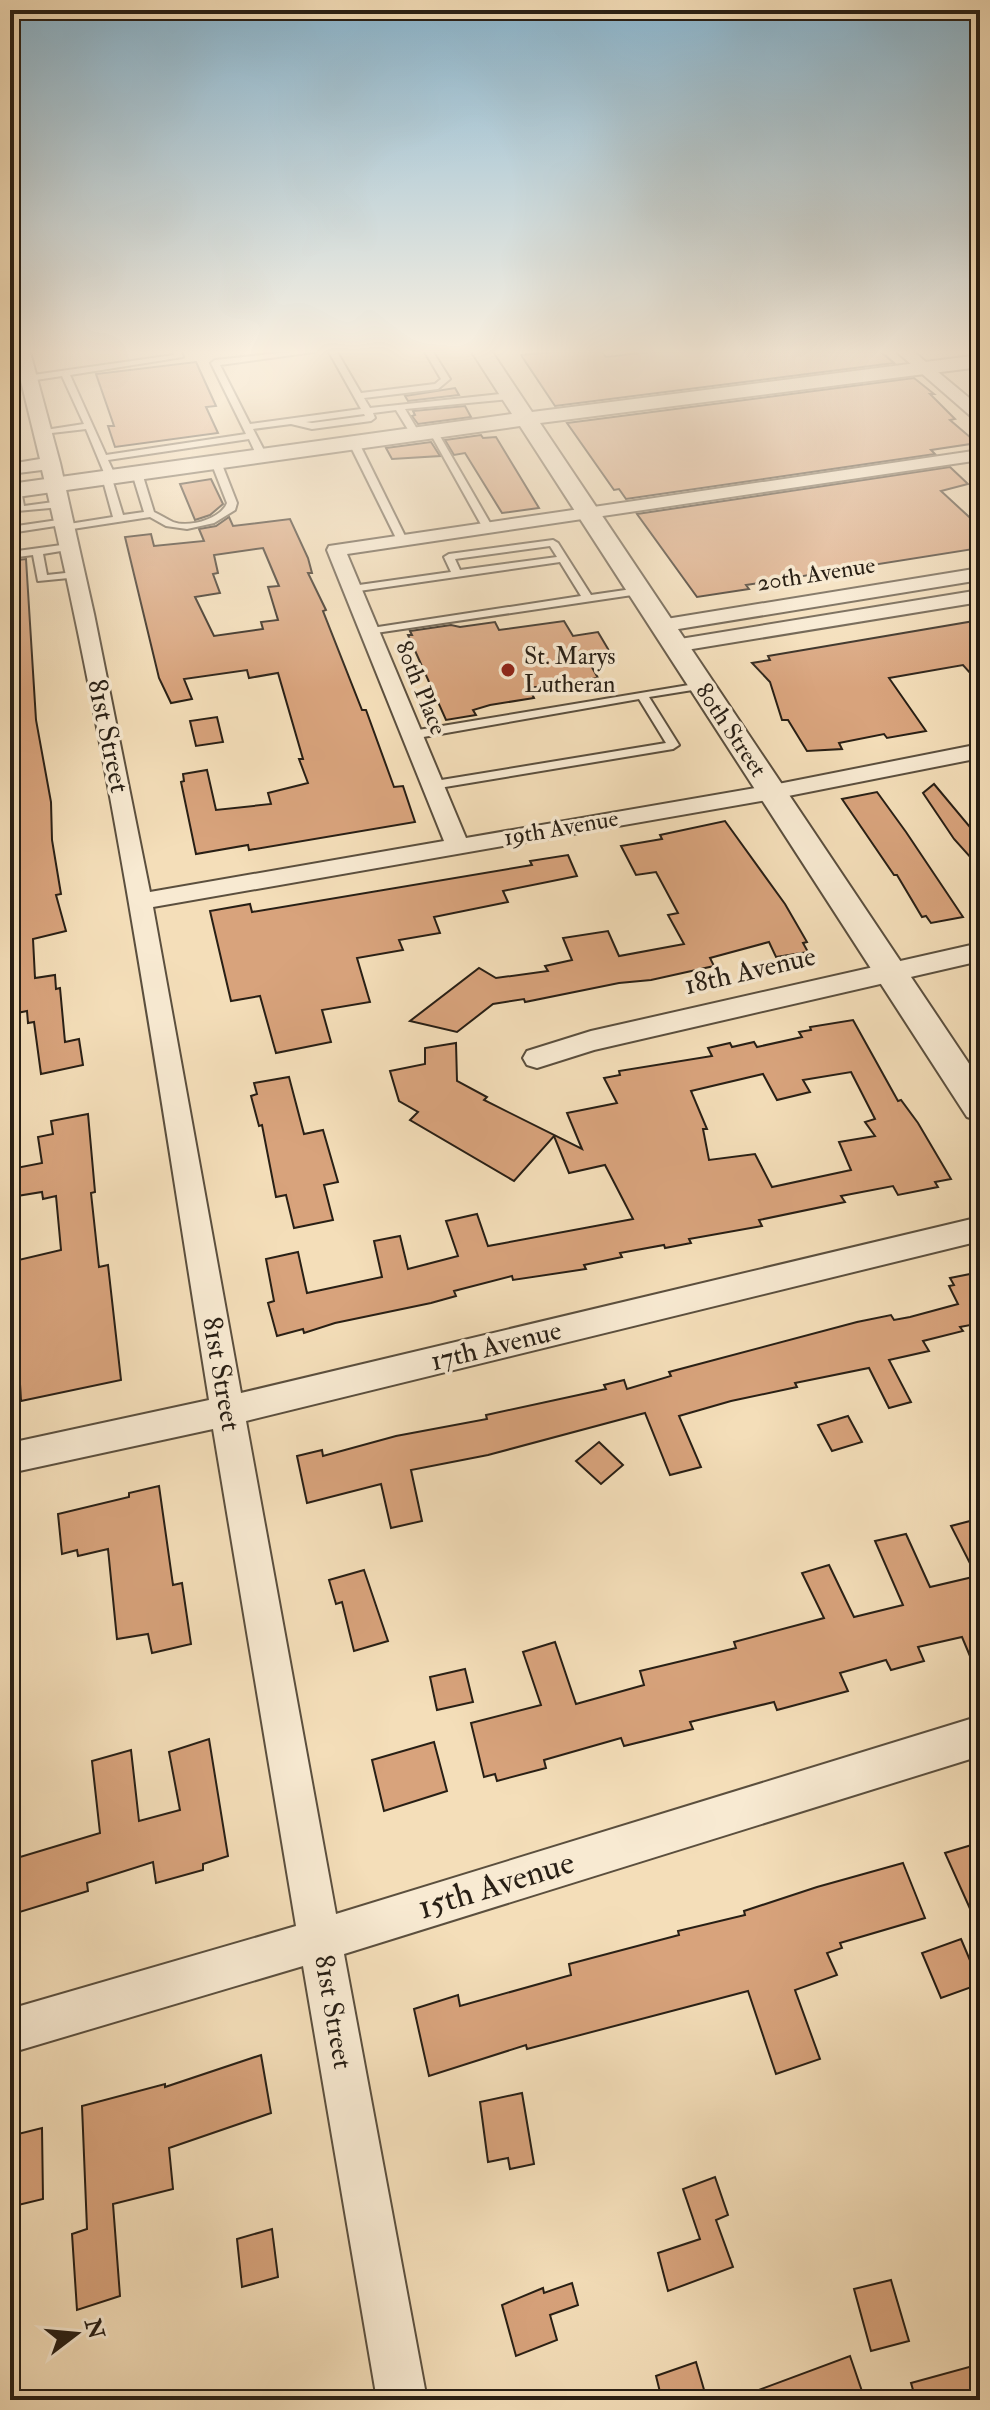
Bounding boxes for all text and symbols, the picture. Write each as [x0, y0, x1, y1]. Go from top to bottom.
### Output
street label: 20th Avenue [755, 549, 877, 599]
street label: 80th Place [388, 636, 454, 740]
place label: St. Marys Lutheran [524, 641, 616, 700]
marker: St. Marys Lutheran [499, 661, 517, 679]
street label: 81st Street [79, 676, 137, 796]
street label: 80th Street [688, 677, 774, 783]
street label: 19th Avenue [501, 803, 621, 853]
street label: 18th Avenue [681, 939, 819, 1003]
street label: 17th Avenue [427, 1313, 565, 1379]
street label: 81st Street [194, 1314, 248, 1434]
street label: 15th Avenue [413, 1841, 579, 1929]
street label: 81st Street [306, 1952, 360, 2072]
north arrow [36, 2294, 116, 2374]
text: N [78, 2314, 111, 2342]

